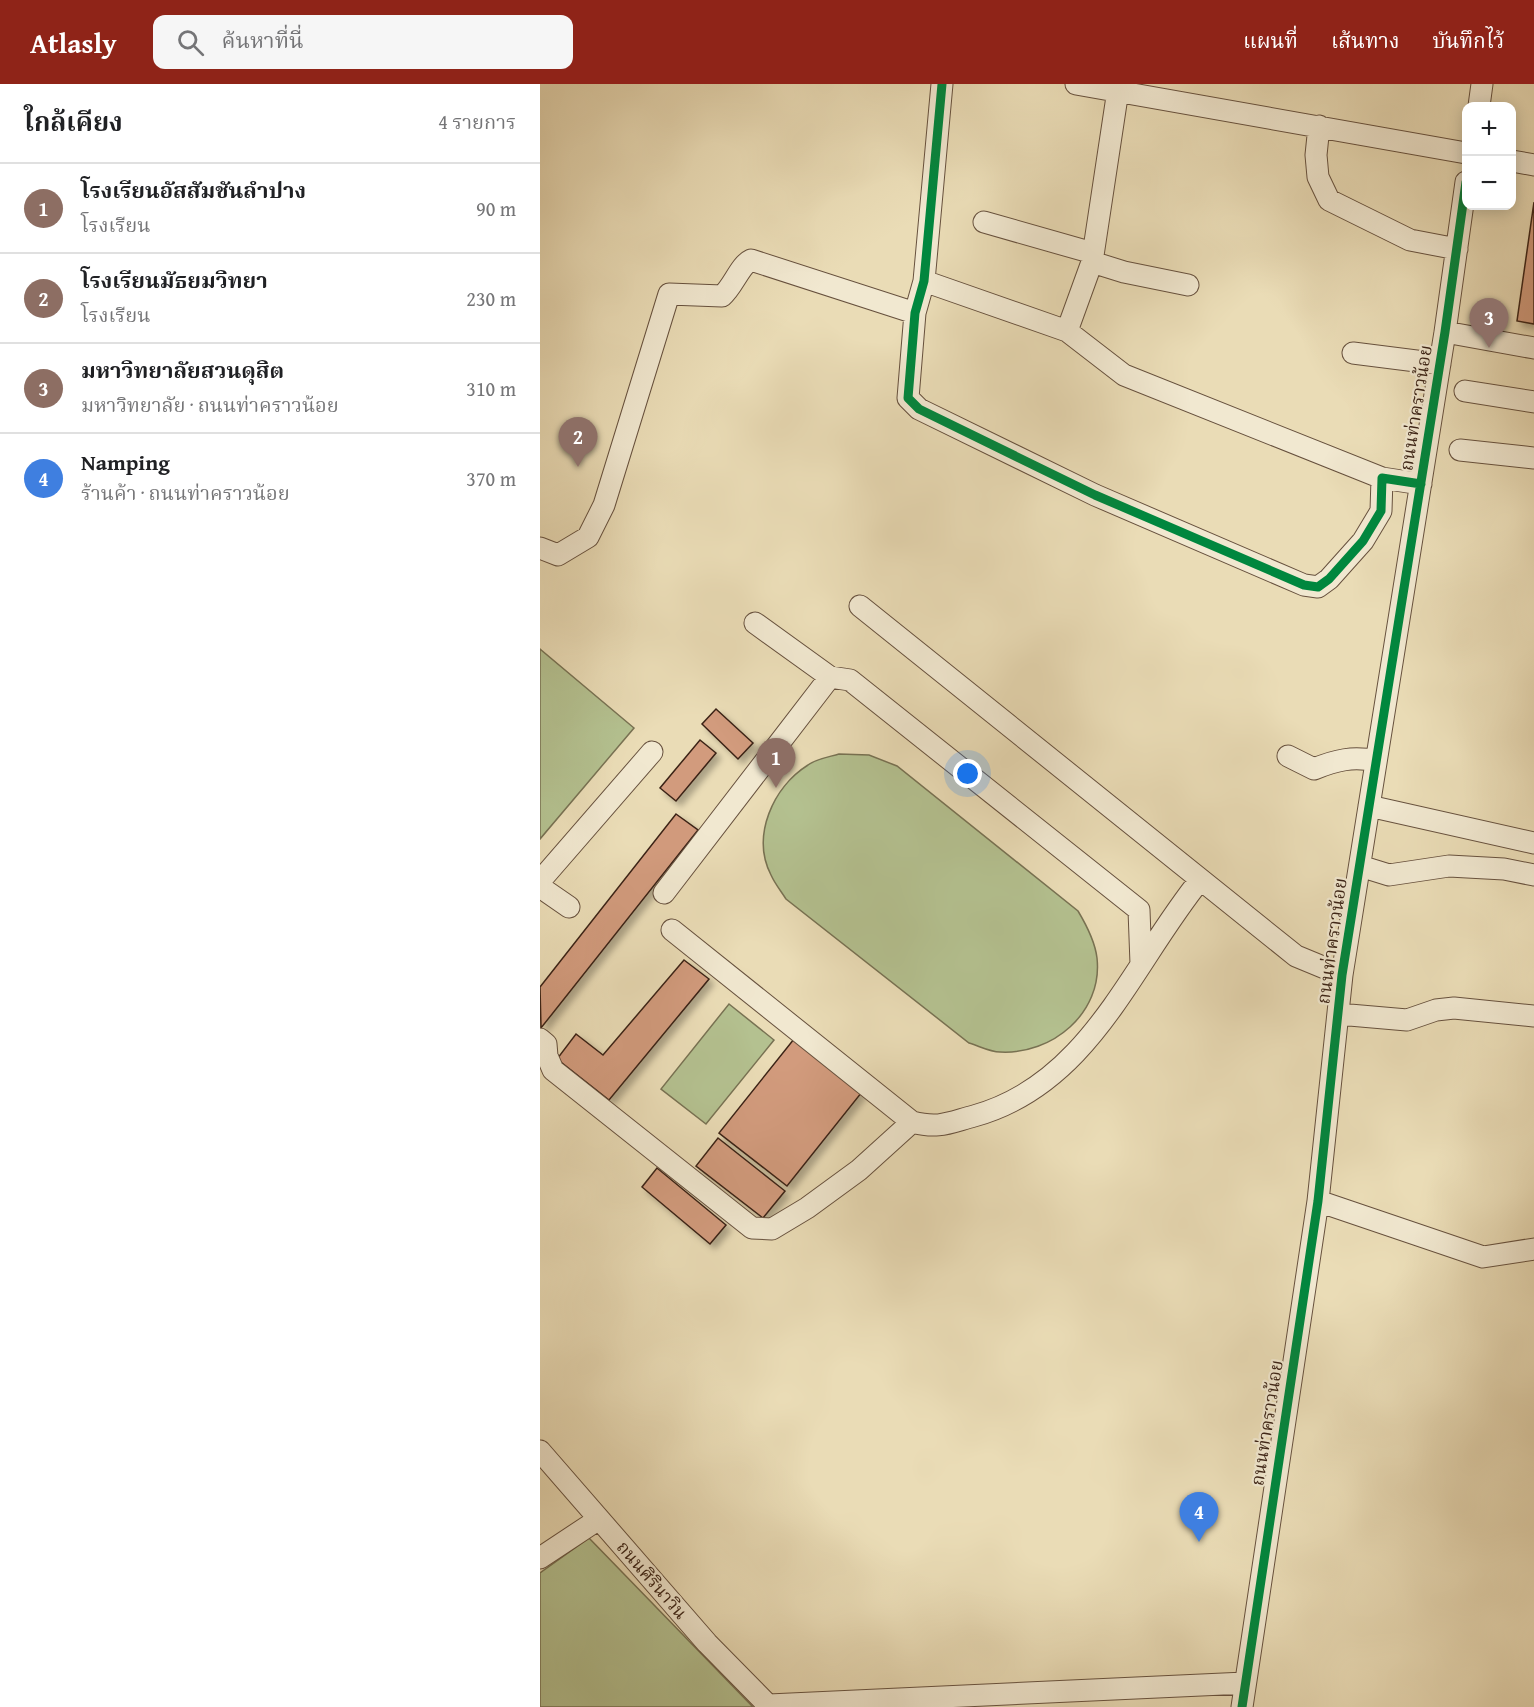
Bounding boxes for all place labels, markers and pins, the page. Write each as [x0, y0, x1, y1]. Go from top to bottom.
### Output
pin: 3 [1470, 298, 1508, 348]
pin: 2 [558, 418, 597, 467]
pin: 1 [756, 738, 796, 788]
pin: 4 [1180, 1492, 1218, 1542]

